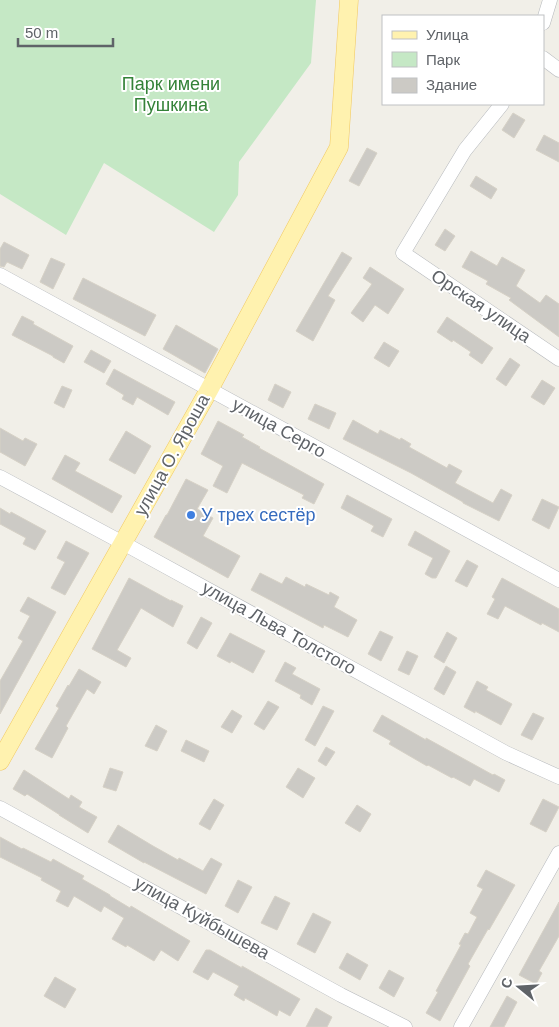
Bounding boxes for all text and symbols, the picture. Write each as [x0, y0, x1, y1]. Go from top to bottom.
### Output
scale bar [18, 15, 112, 47]
legend [382, 15, 544, 105]
text: 50 m [25, 24, 58, 41]
text: Улица [426, 26, 469, 43]
text: Парк [426, 51, 460, 68]
park label: Парк имени Пушкина [122, 74, 220, 115]
text: Здание [426, 76, 477, 93]
street label: Орская улица [428, 265, 535, 347]
street label: улица О. Яроша [130, 390, 214, 519]
street label: улица Серго [229, 394, 329, 462]
place label: У трех сестёр [201, 505, 316, 525]
marker: У трех сестёр [185, 509, 197, 521]
street label: улица Льва Толстого [198, 577, 360, 679]
street label: улица Куйбышева [131, 873, 274, 964]
north arrow [494, 962, 544, 1012]
text: С [497, 976, 516, 990]

